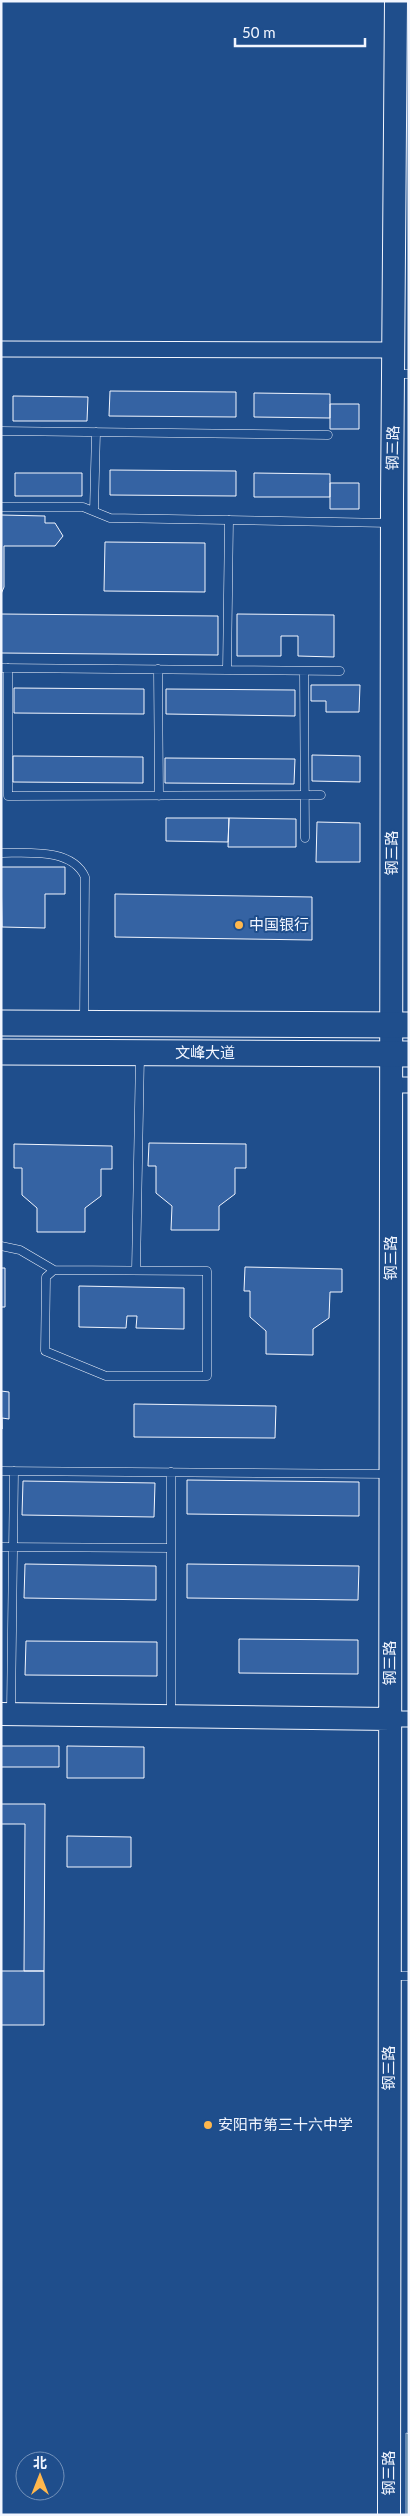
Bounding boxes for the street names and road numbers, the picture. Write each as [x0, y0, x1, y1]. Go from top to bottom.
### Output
street label: 钢三路 [383, 425, 401, 471]
street label: 钢三路 [382, 830, 400, 876]
street label: 文峰大道 [175, 1043, 235, 1061]
street label: 钢三路 [381, 1235, 399, 1281]
street label: 钢三路 [380, 1640, 398, 1686]
street label: 钢三路 [379, 2045, 397, 2091]
street label: 钢三路 [379, 2450, 397, 2496]

